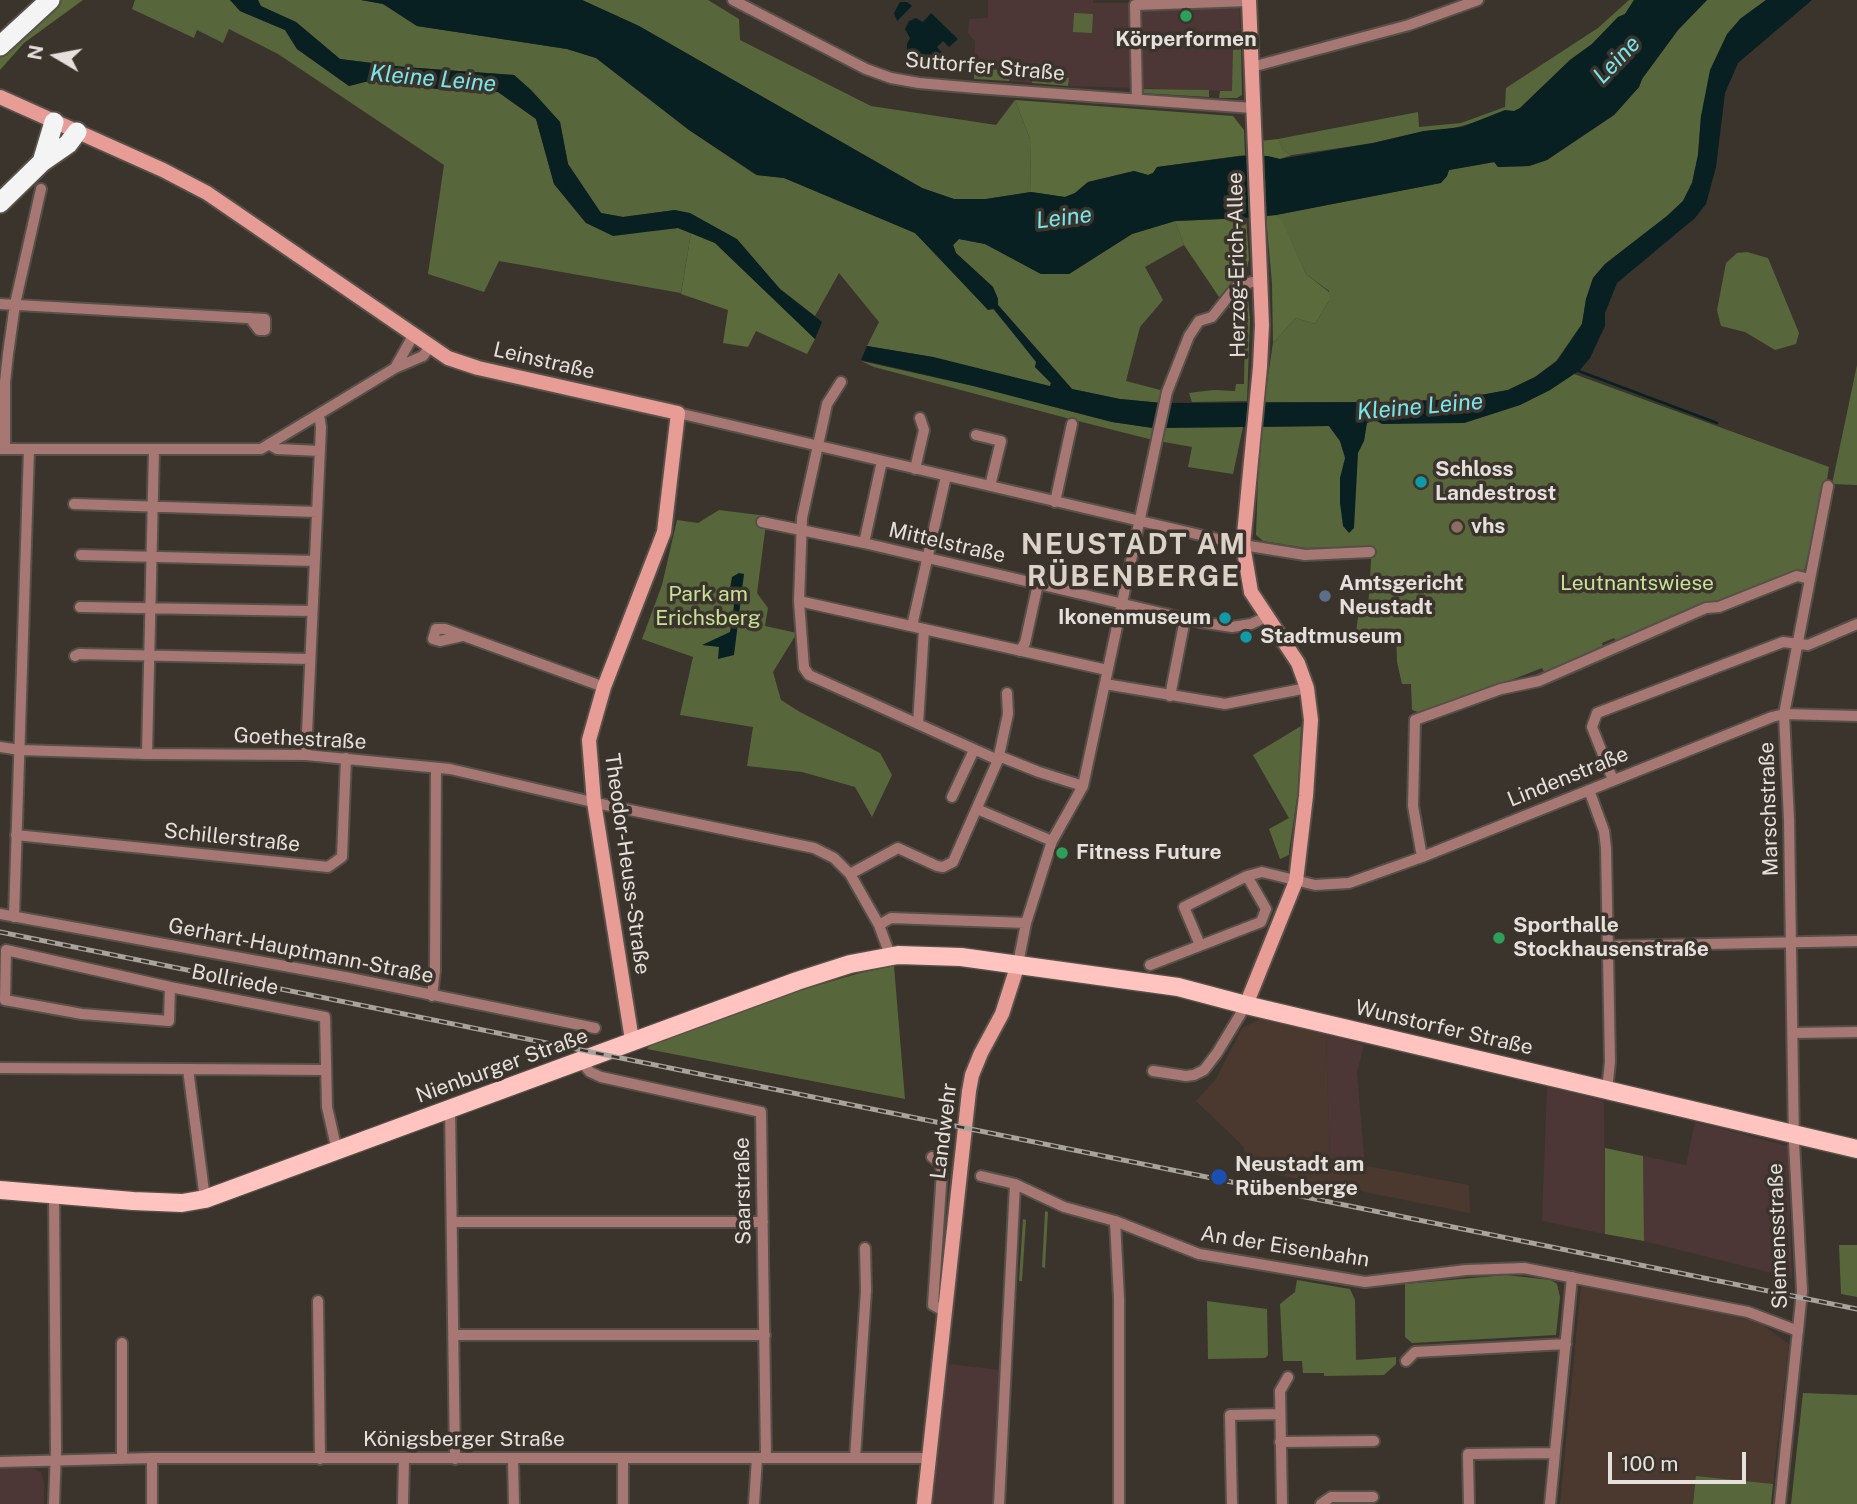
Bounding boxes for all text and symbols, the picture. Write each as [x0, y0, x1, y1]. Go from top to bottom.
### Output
marker: Körperformen [1178, 8, 1194, 24]
north arrow [21, 21, 91, 91]
place label: Körperformen [1115, 27, 1257, 53]
water label: Leine [1588, 30, 1646, 90]
text: N [23, 43, 47, 62]
street label: Suttorfer Straße [904, 47, 1066, 87]
water label: Kleine Leine [369, 60, 497, 98]
street label: Herzog-Erich-Allee [1223, 172, 1251, 358]
water label: Leine [1035, 201, 1093, 235]
street label: Leinstraße [491, 337, 597, 385]
water label: Kleine Leine [1356, 388, 1484, 426]
place label: Schloss Landestrost [1435, 457, 1556, 507]
marker: Schloss Landestrost [1413, 474, 1429, 490]
place label: vhs [1471, 514, 1505, 540]
street label: Mittelstraße [886, 517, 1008, 569]
marker: vhs [1449, 519, 1465, 535]
district label: NEUSTADT AM RÜBENBERGE [1022, 528, 1246, 594]
place label: Amtsgericht Neustadt [1339, 571, 1464, 621]
park label: Leutnantswiese [1560, 571, 1714, 597]
park label: Park am Erichsberg [655, 582, 761, 632]
marker: Amtsgericht Neustadt [1317, 588, 1333, 604]
place label: Ikonenmuseum [1058, 605, 1211, 631]
marker: Ikonenmuseum [1217, 610, 1233, 626]
place label: Stadtmuseum [1260, 624, 1402, 650]
marker: Stadtmuseum [1238, 629, 1254, 645]
street label: Goethestraße [233, 723, 367, 755]
street label: Lindenstraße [1504, 741, 1632, 813]
street label: Marschstraße [1754, 741, 1784, 877]
street label: Theodor-Heuss-Straße [599, 752, 655, 976]
street label: Schillerstraße [163, 818, 301, 858]
place label: Fitness Future [1076, 840, 1222, 866]
marker: Fitness Future [1054, 845, 1070, 861]
street label: Gerhart-Hauptmann-Straße [166, 913, 436, 989]
place label: Sporthalle Stockhausenstraße [1513, 913, 1709, 963]
marker: Sporthalle Stockhausenstraße [1491, 930, 1507, 946]
street label: Bollriede [189, 959, 281, 1001]
street label: Wunstorfer Straße [1353, 995, 1535, 1061]
street label: Nienburger Straße [413, 1023, 591, 1109]
street label: Landwehr [926, 1082, 962, 1180]
street label: Saarstraße [729, 1137, 757, 1245]
place label: Neustadt am Rübenberge [1235, 1152, 1364, 1202]
street label: Siemensstraße [1763, 1163, 1793, 1309]
marker: Neustadt am Rübenberge [1209, 1167, 1229, 1187]
street label: An der Eisenbahn [1199, 1221, 1371, 1273]
street label: Königsberger Straße [363, 1427, 565, 1453]
scale bar [1612, 1438, 1750, 1482]
text: 100 m [1621, 1451, 1678, 1476]

